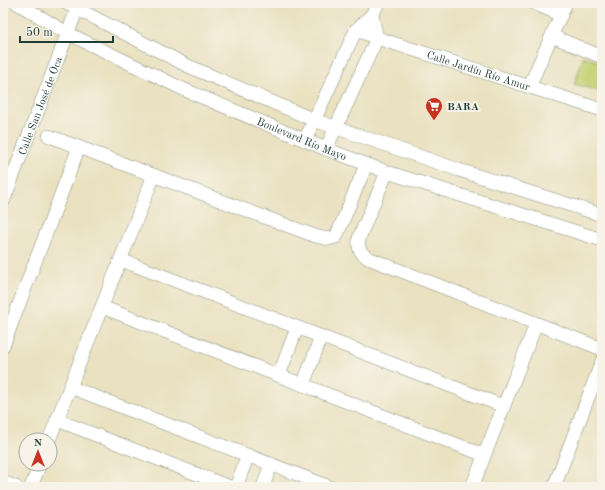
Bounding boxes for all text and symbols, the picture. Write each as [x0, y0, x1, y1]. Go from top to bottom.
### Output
scale bar [20, 18, 113, 44]
text: 50 m [26, 26, 53, 39]
street label: Calle Jardín Río Amur [425, 50, 531, 94]
street label: Calle San José de Oca [17, 55, 65, 157]
supermarket icon: BARA [424, 96, 444, 121]
place label: BARA [447, 102, 480, 113]
street label: Boulevard Río Mayo [255, 117, 348, 163]
north arrow [18, 432, 58, 472]
text: N [34, 438, 43, 449]

